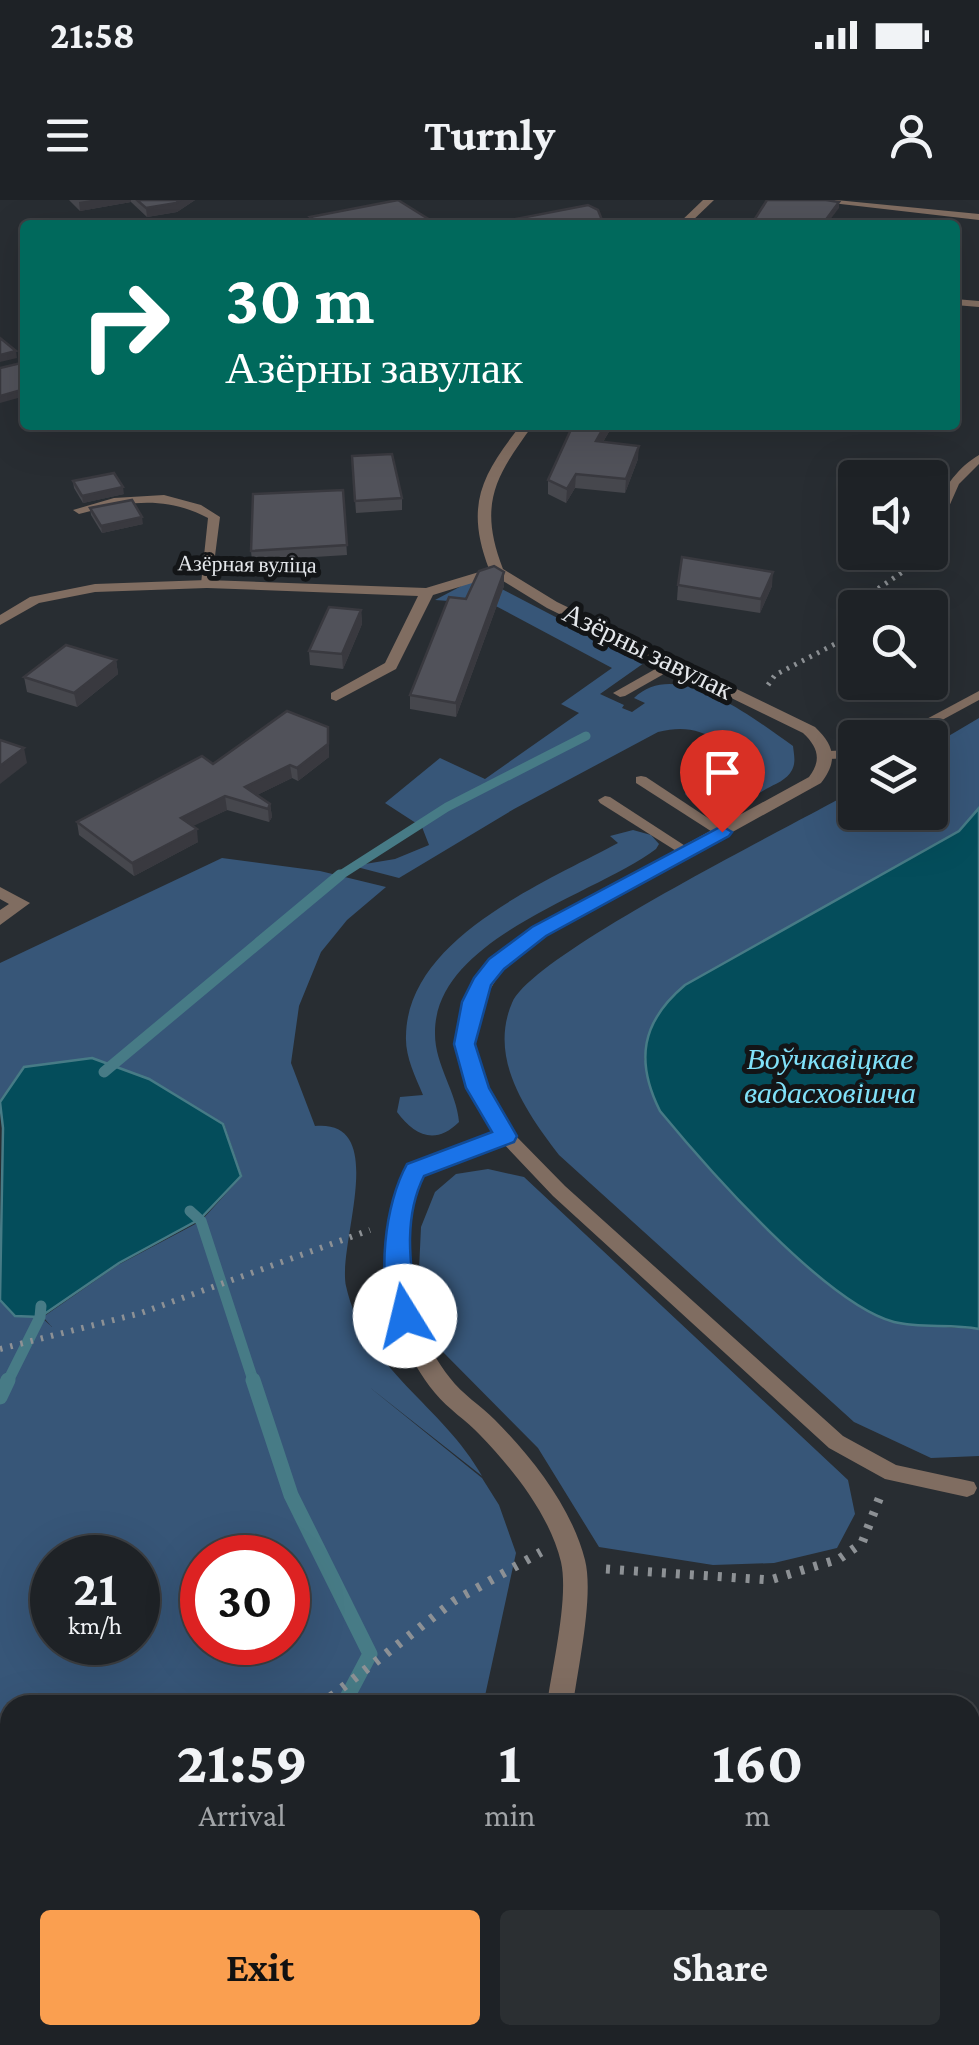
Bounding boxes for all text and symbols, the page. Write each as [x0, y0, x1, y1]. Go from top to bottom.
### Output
text: 21:58 [50, 14, 135, 56]
icon: menu [40, 108, 95, 163]
icon: person [884, 108, 939, 163]
text: Turnly [424, 110, 555, 160]
icon: right [60, 260, 190, 390]
text: 30 m [225, 260, 374, 338]
text: Азёрны завулак [225, 343, 523, 393]
map controls [838, 460, 948, 830]
button: sound [838, 460, 948, 570]
street label: Азёрная вуліца [177, 550, 317, 578]
button: search [838, 590, 948, 700]
street label: Азёрны завулак [558, 596, 738, 706]
button: layers [838, 720, 948, 830]
pin [680, 730, 765, 833]
icon: arrive [695, 745, 750, 800]
water label: Воўчкавіцкае вадасховішча [744, 1042, 916, 1109]
position arrow [353, 1264, 457, 1368]
speed limit sign: 30 [180, 1535, 310, 1665]
text: 21 [73, 1560, 117, 1616]
text: km/h [68, 1612, 122, 1639]
text: 21:59 [176, 1728, 308, 1795]
text: 1 [499, 1728, 521, 1795]
text: 160 [712, 1728, 804, 1795]
text: Arrival [199, 1797, 286, 1833]
text: min [484, 1797, 535, 1833]
text: m [745, 1797, 771, 1833]
button: Exit [40, 1910, 480, 2025]
button: Share [500, 1910, 940, 2025]

